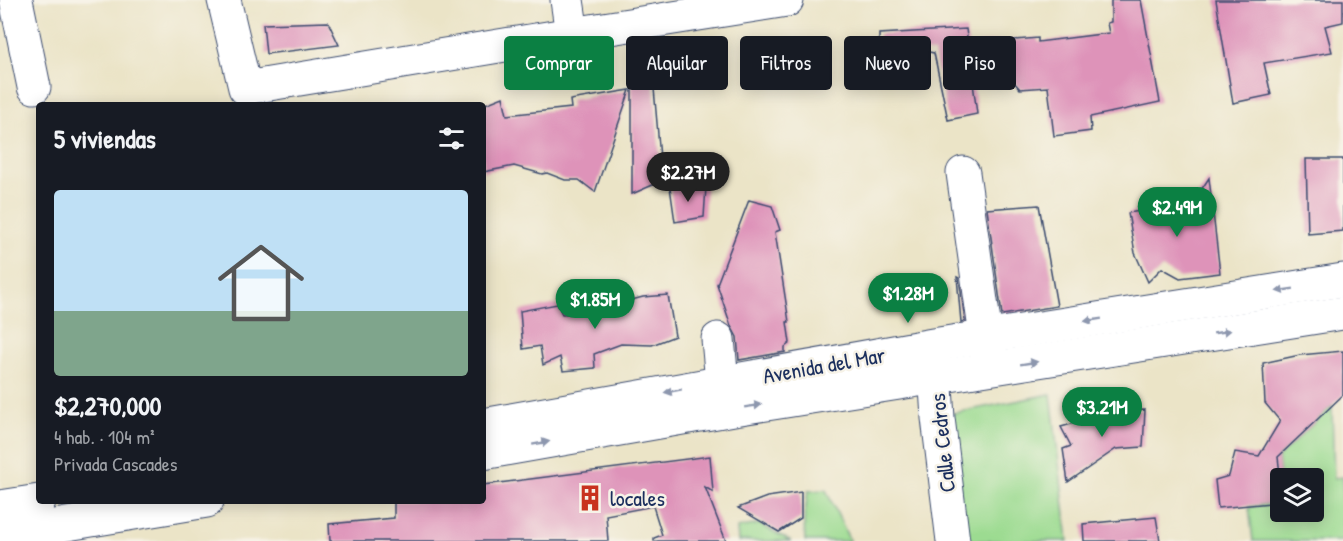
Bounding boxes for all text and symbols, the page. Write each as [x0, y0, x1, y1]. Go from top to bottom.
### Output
chip: Comprar [504, 36, 614, 90]
chip: Alquilar [626, 36, 728, 90]
chip: Filtros [740, 36, 832, 90]
chip: Nuevo [844, 36, 931, 90]
chip: Piso [943, 36, 1016, 90]
text: 5 viviendas [54, 121, 156, 156]
icon: filters [435, 122, 468, 155]
pin: $2.27M [639, 152, 737, 203]
text: $2.27M [661, 158, 715, 185]
pin: $2.49M [1128, 187, 1226, 238]
text: $2.49M [1152, 193, 1202, 220]
icon: home [207, 229, 315, 337]
pin: $1.28M [859, 273, 957, 324]
pin: $1.85M [546, 279, 644, 330]
text: $1.28M [882, 279, 934, 306]
text: $1.85M [570, 285, 620, 312]
one-way arrow [1276, 285, 1295, 294]
one-way arrow [1083, 316, 1102, 325]
one-way arrow [1212, 328, 1231, 337]
street label: Avenida del Mar [760, 339, 888, 391]
one-way arrow [1020, 358, 1039, 367]
one-way arrow [663, 387, 682, 396]
pin: $3.21M [1053, 387, 1151, 438]
text: $2,270,000 [54, 388, 161, 423]
street label: Calle Cedros [922, 392, 962, 494]
text: $3.21M [1076, 393, 1128, 420]
one-way arrow [744, 401, 763, 410]
text: 4 hab. · 104 m² [54, 423, 155, 450]
one-way arrow [531, 438, 550, 447]
text: Privada Cascades [54, 450, 177, 477]
map controls [1270, 468, 1324, 522]
button: layers [1270, 468, 1324, 522]
building icon: locales [575, 483, 605, 513]
place label: locales [610, 483, 665, 513]

